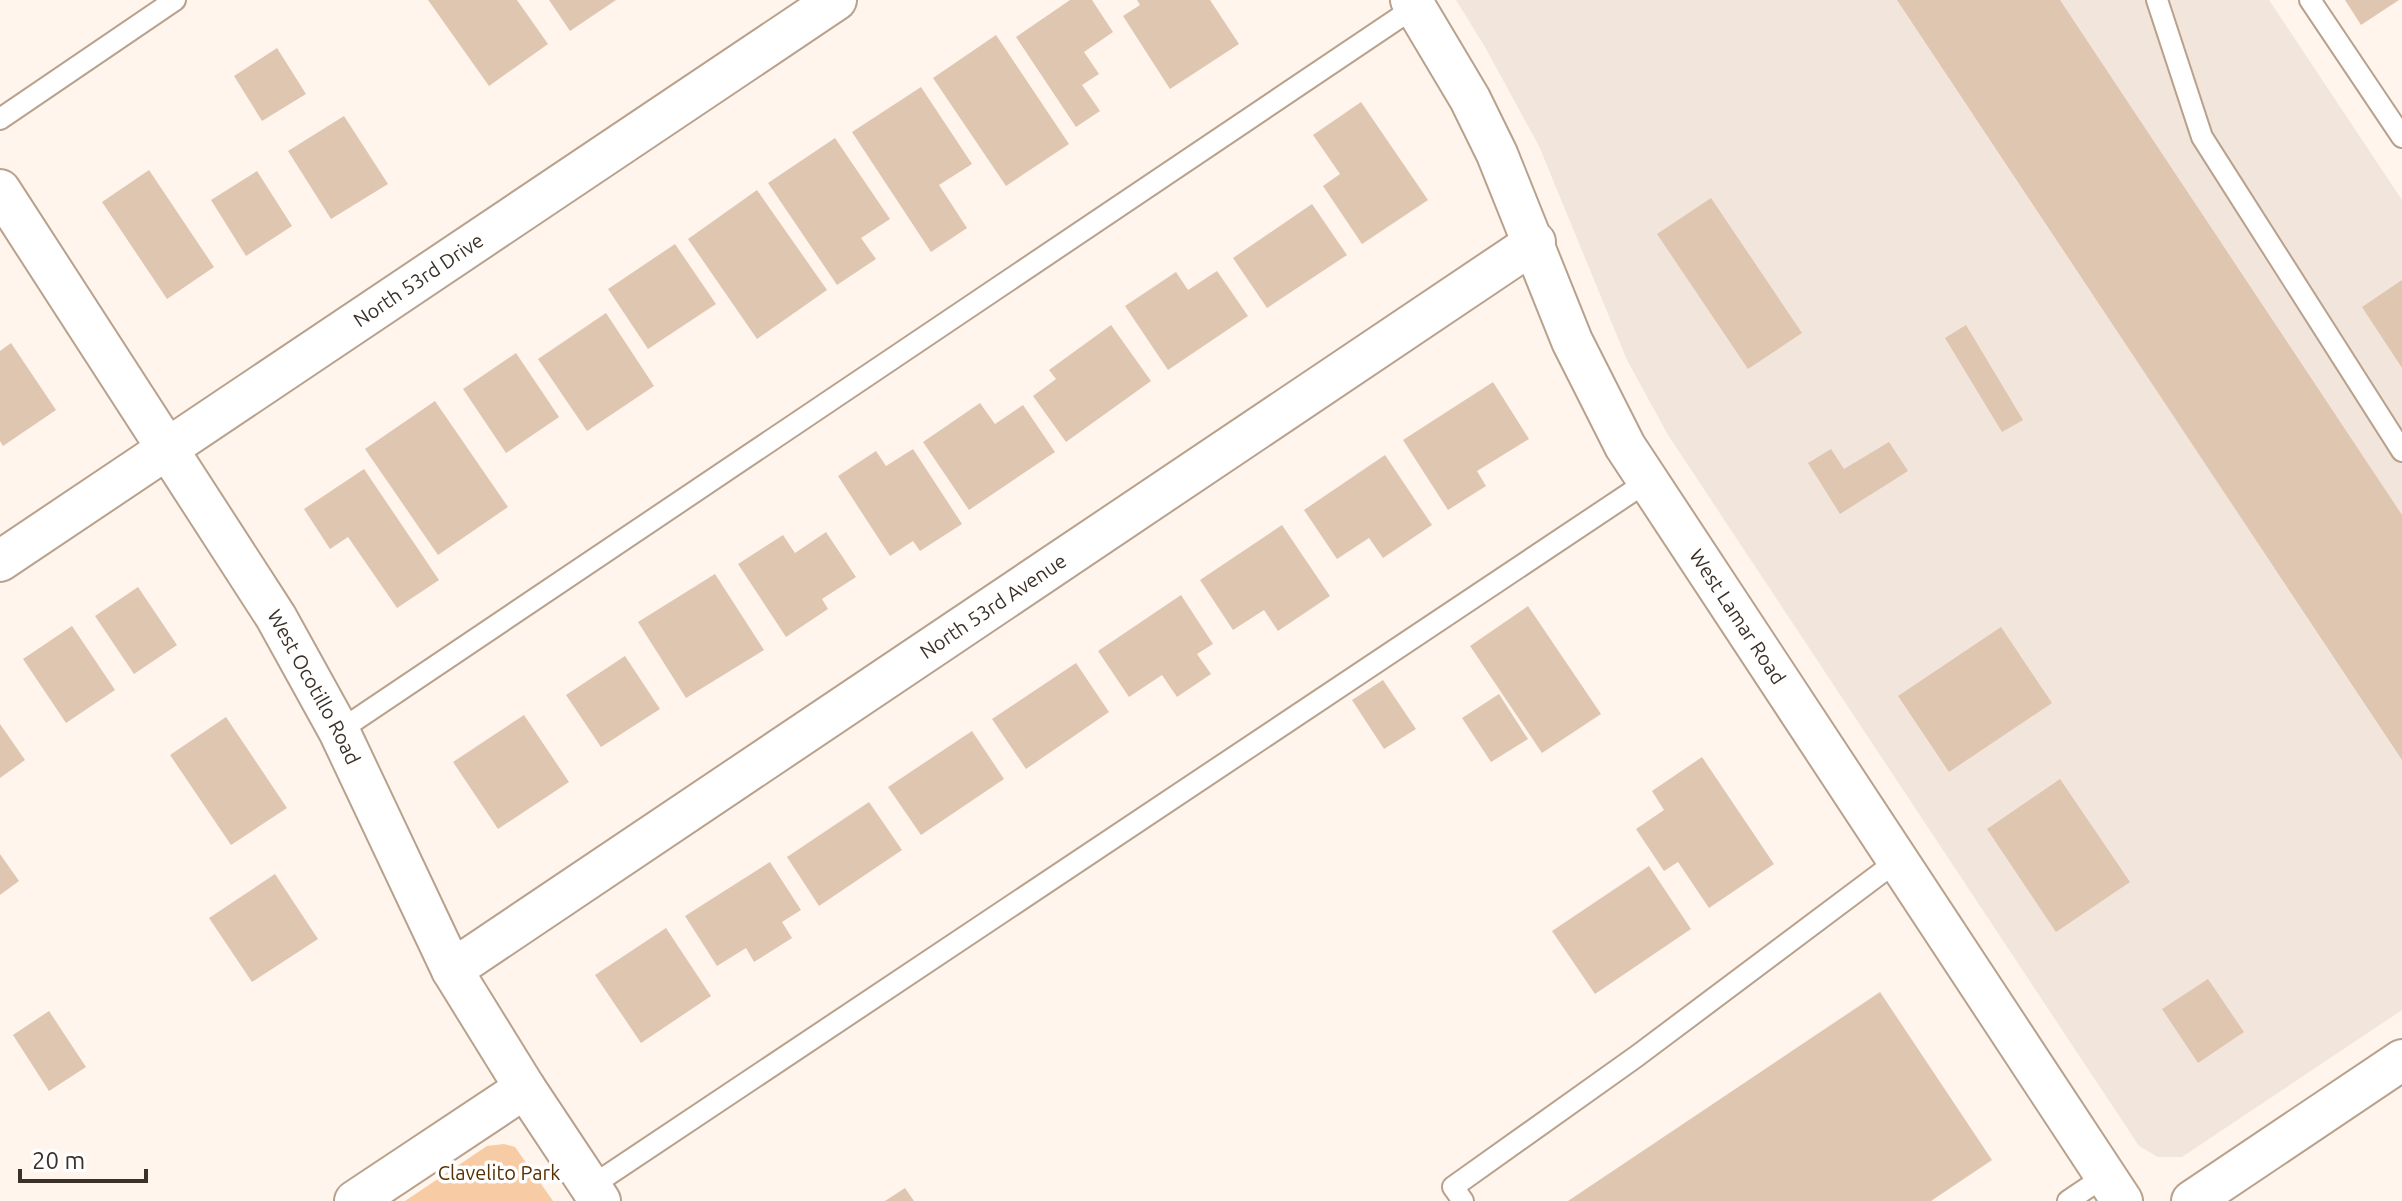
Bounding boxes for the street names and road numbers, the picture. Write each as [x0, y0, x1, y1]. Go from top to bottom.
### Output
street label: North 53rd Drive [349, 228, 487, 331]
street label: West Lamar Road [1685, 545, 1790, 688]
street label: North 53rd Avenue [915, 549, 1070, 663]
street label: West Ocotillo Road [263, 605, 365, 768]

